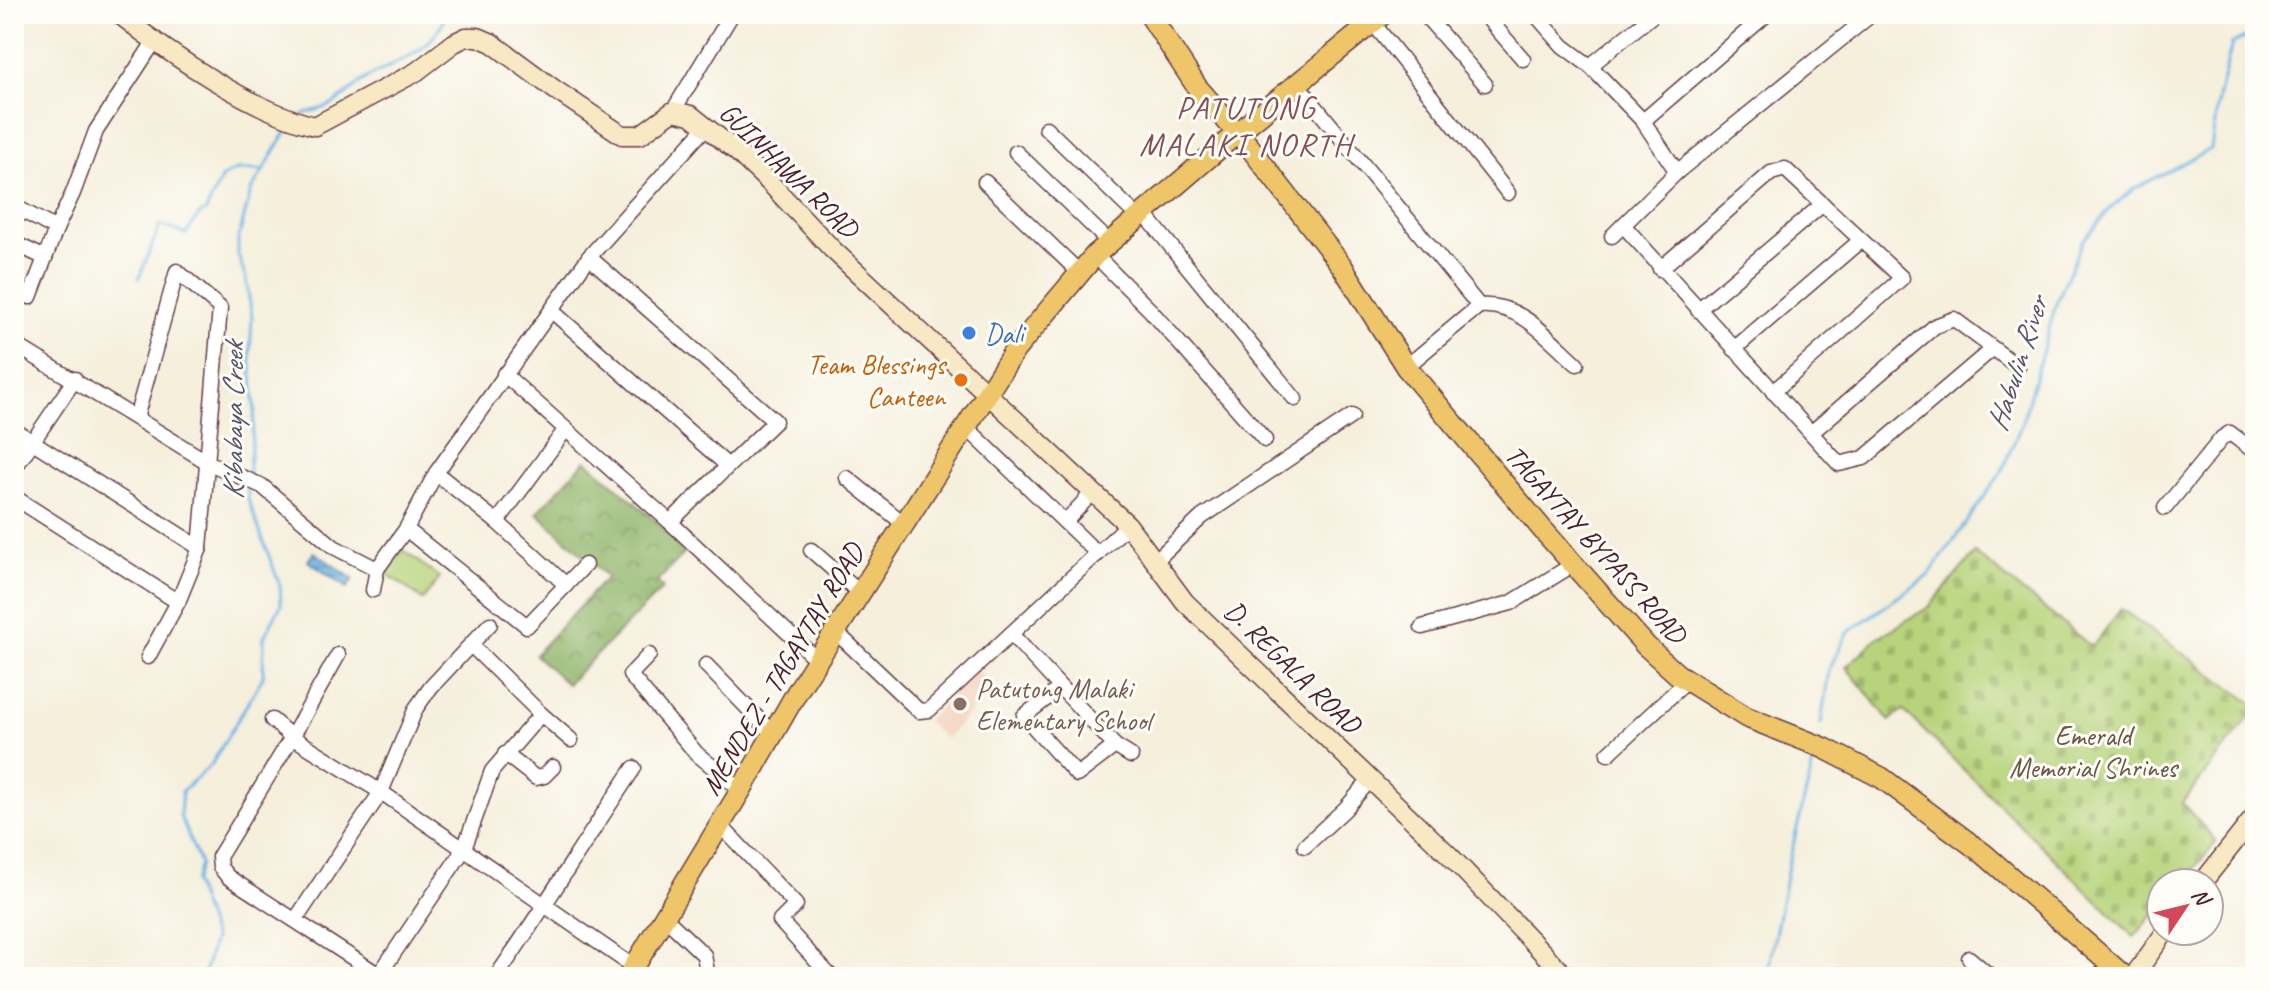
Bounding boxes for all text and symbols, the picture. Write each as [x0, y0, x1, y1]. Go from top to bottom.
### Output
district label: PATUTONG MALAKI NORTH [1139, 87, 1356, 165]
street label: GUINHAWA ROAD [712, 95, 868, 247]
water label: Habulin River [1978, 288, 2058, 436]
place label: Dali [985, 316, 1027, 351]
marker: Dali [960, 324, 978, 342]
water label: Kibabaya Creek [214, 337, 252, 500]
place label: Team Blessings Canteen [807, 347, 947, 414]
marker: Team Blessings Canteen [952, 371, 970, 389]
street label: TAGAYTAY BYPASS ROAD [1498, 438, 1696, 652]
street label: MENDEZ - TAGAYTAY ROAD [693, 534, 872, 801]
street label: D. REGALA ROAD [1217, 593, 1370, 742]
place label: Patutong Malaki Elementary School [976, 671, 1156, 738]
marker: Patutong Malaki Elementary School [951, 695, 969, 713]
park label: Emerald Memorial Shrines [2009, 718, 2179, 785]
north arrow [2145, 867, 2225, 947]
text: N [2185, 882, 2218, 912]

